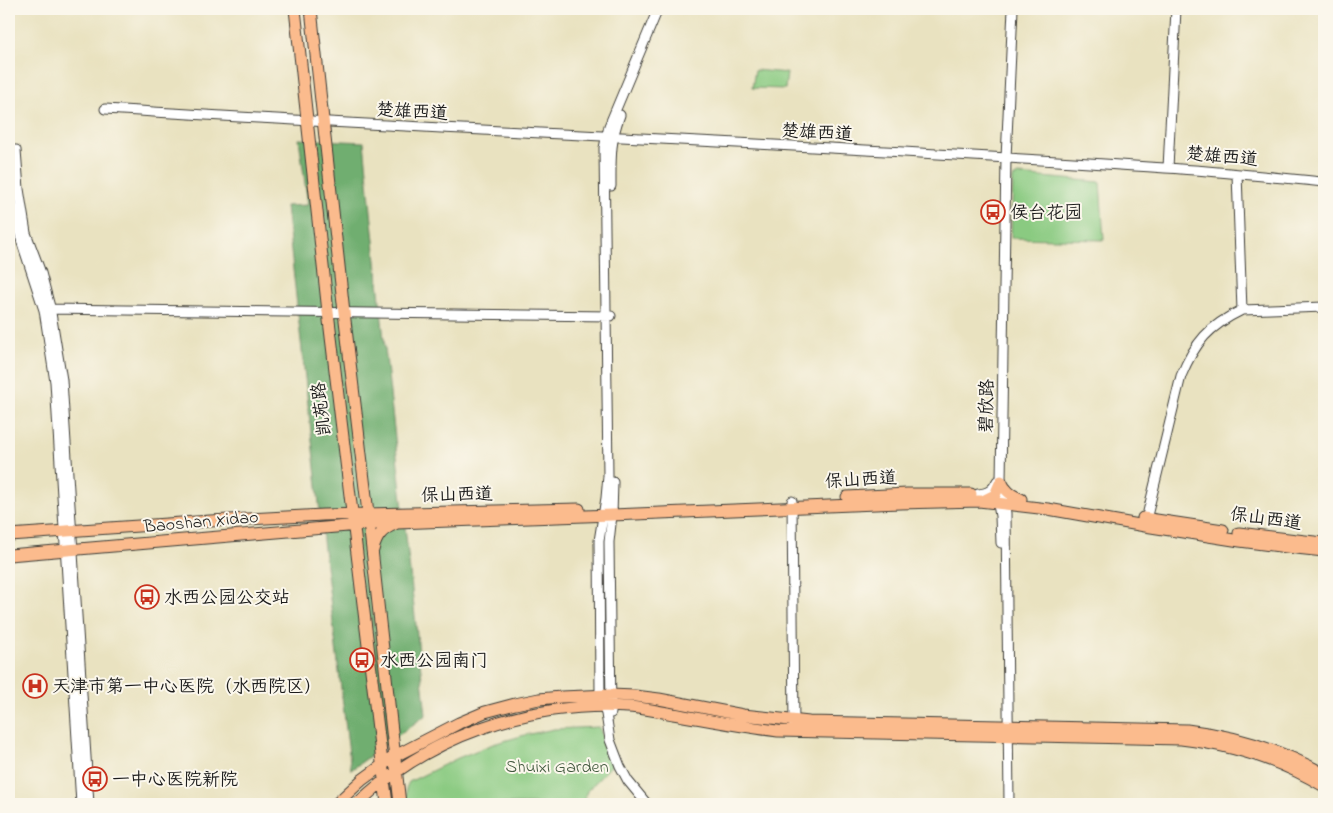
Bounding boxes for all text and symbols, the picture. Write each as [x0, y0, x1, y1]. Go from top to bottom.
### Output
street label: 楚雄西道 [375, 98, 449, 128]
street label: 楚雄西道 [780, 119, 854, 149]
street label: 楚雄西道 [1185, 142, 1259, 174]
bus stop icon: 侯台花园 [980, 199, 1006, 225]
place label: 侯台花园 [1010, 201, 1082, 227]
street label: 碧欣路 [975, 379, 1001, 433]
street label: 凯苑路 [307, 380, 339, 437]
street label: 保山西道 [824, 466, 898, 496]
street label: 保山西道 [421, 482, 493, 510]
street label: 保山西道 [1228, 502, 1303, 538]
street label: Baoshan Xidao [142, 505, 259, 541]
bus stop icon: 水西公园公交站 [134, 584, 160, 610]
place label: 水西公园公交站 [164, 586, 290, 612]
bus stop icon: 水西公园南门 [349, 647, 375, 673]
place label: 水西公园南门 [380, 649, 488, 675]
hospital icon: 天津市第一中心医院（水西院区） [22, 673, 48, 699]
place label: 天津市第一中心医院（水西院区） [52, 675, 322, 701]
park label: Shuixi Garden [505, 755, 609, 781]
bus stop icon: 一中心医院新院 [82, 766, 108, 792]
place label: 一中心医院新院 [112, 768, 238, 794]

